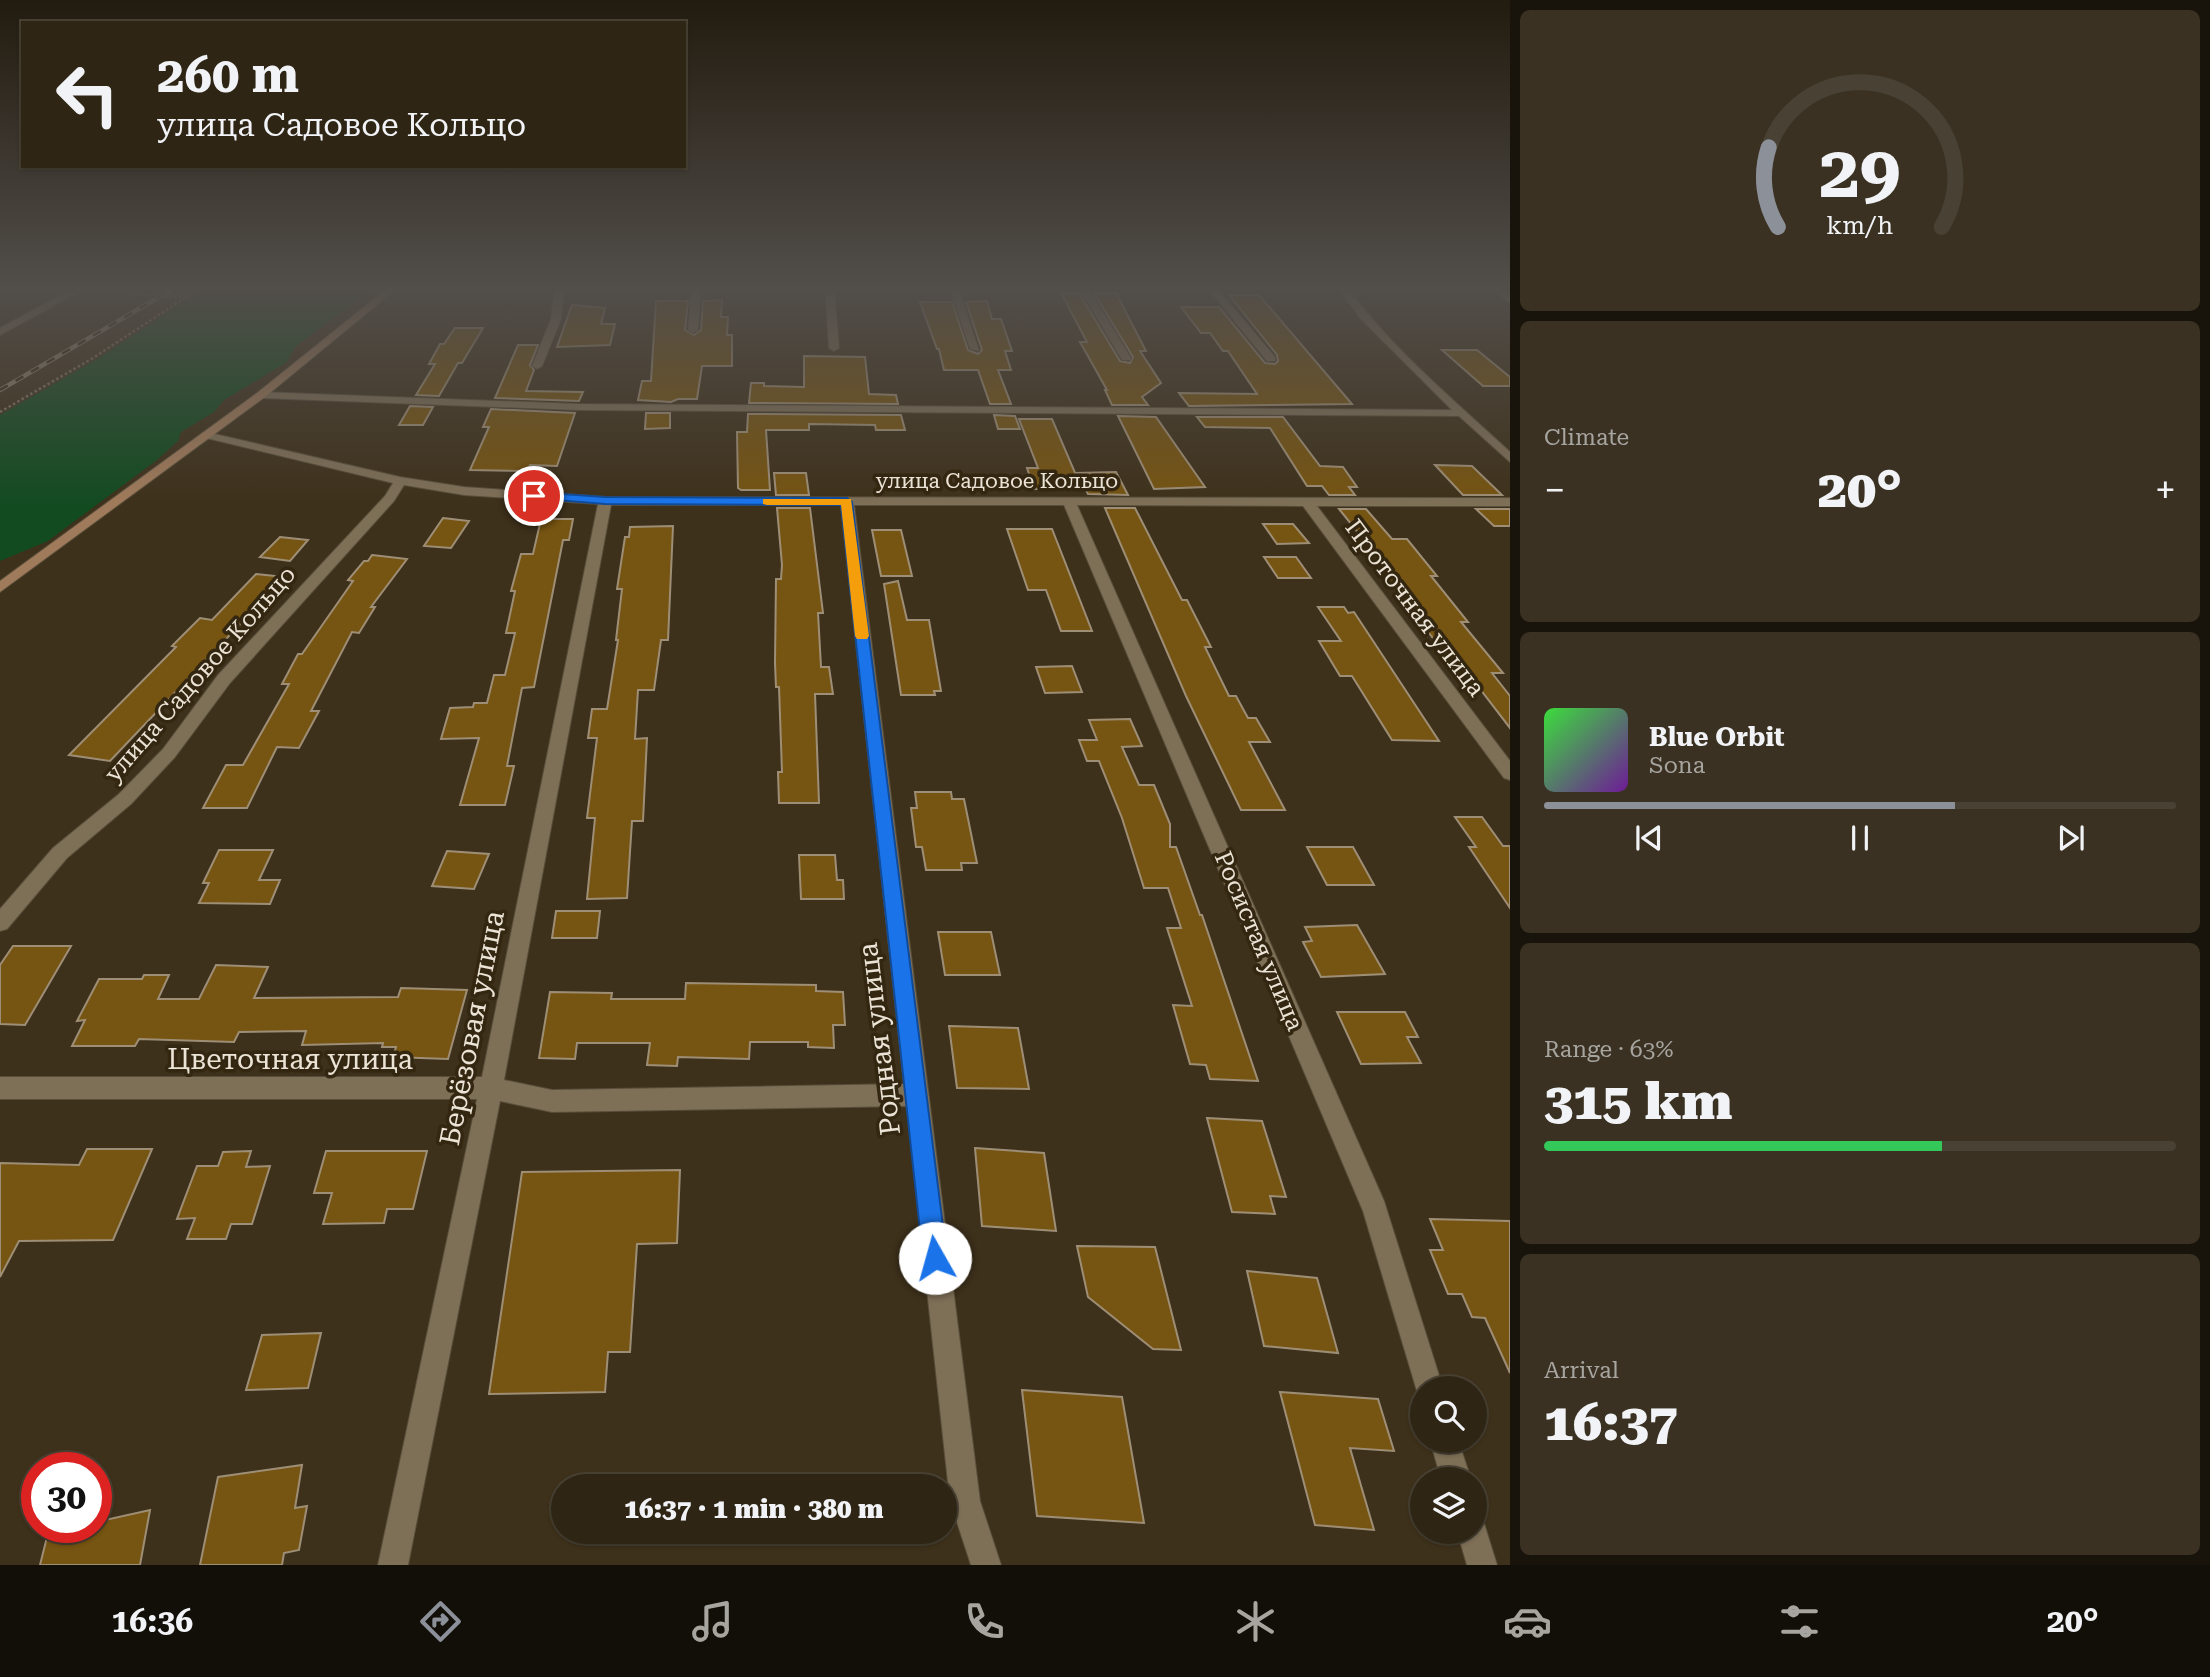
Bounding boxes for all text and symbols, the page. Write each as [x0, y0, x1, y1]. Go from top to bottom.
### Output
text: 260 m [157, 47, 299, 104]
icon: left [42, 49, 133, 140]
text: улица Садовое Кольцо [157, 106, 526, 144]
text: 29 [1819, 130, 1901, 215]
text: km/h [1827, 210, 1893, 239]
text: Climate [1544, 424, 1629, 451]
text: 20° [1818, 459, 1902, 520]
pin [504, 466, 564, 526]
text: − [1544, 468, 1565, 512]
text: + [2155, 468, 2176, 512]
street label: улица Садовое Кольцо [876, 469, 1118, 493]
icon: arrive [515, 477, 553, 515]
street label: Проточная улица [1339, 514, 1491, 702]
street label: улица Садовое Кольцо [99, 560, 301, 788]
text: Blue Orbit [1649, 722, 1785, 752]
text: Sona [1649, 752, 1705, 779]
icon: previous [1630, 819, 1668, 857]
icon: pause [1841, 819, 1879, 857]
icon: next [2052, 819, 2090, 857]
street label: Росистая улица [1209, 847, 1309, 1035]
street label: Берёзовая улица [433, 908, 511, 1148]
street label: Родная улица [851, 941, 907, 1137]
text: Range · 63% [1544, 1036, 1673, 1063]
street label: Цветочная улица [167, 1043, 413, 1076]
text: 315 km [1544, 1071, 1732, 1132]
position arrow [898, 1221, 972, 1295]
text: Arrival [1544, 1357, 1619, 1384]
map controls [1410, 1376, 1487, 1544]
button: search [1410, 1376, 1487, 1453]
text: 16:37 [1544, 1392, 1678, 1453]
speed limit sign: 30 [21, 1452, 112, 1543]
button: layers [1410, 1467, 1487, 1544]
text: 16:37 · 1 min · 380 m [624, 1494, 884, 1524]
icon: directions [416, 1597, 465, 1646]
icon: music [688, 1597, 737, 1646]
icon: phone [960, 1597, 1009, 1646]
icon: climate [1231, 1597, 1280, 1646]
icon: car [1503, 1597, 1552, 1646]
icon: filters [1775, 1597, 1824, 1646]
text: 16:36 [111, 1602, 193, 1640]
text: 20° [2047, 1602, 2099, 1640]

